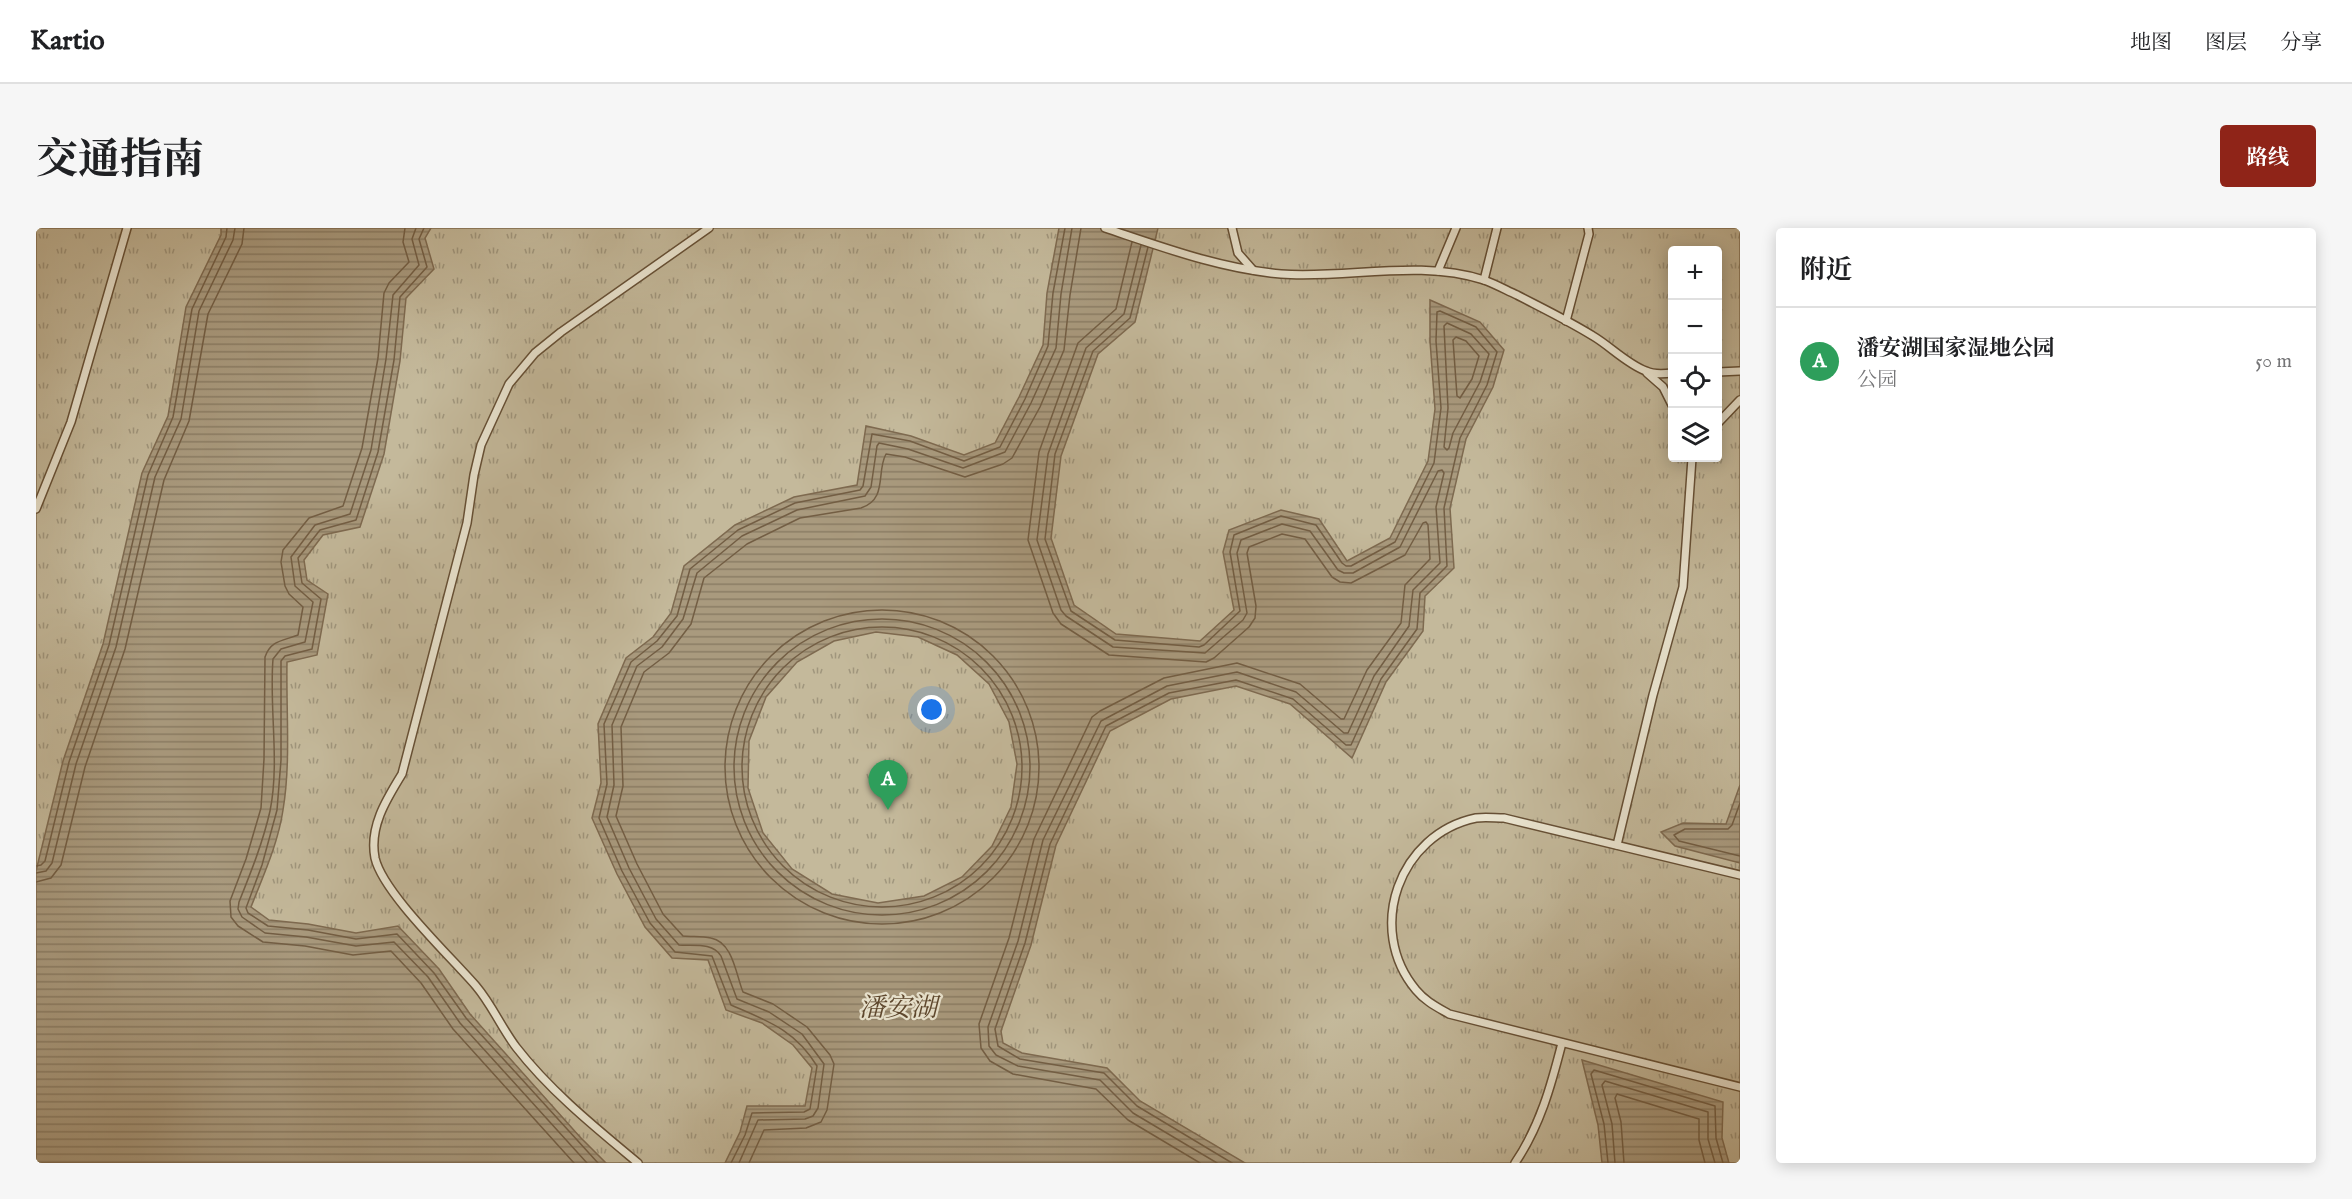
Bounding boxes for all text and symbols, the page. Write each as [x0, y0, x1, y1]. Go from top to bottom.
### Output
text: Kartio [30, 24, 105, 59]
text: 地图 [2130, 30, 2172, 57]
text: 图层 [2205, 30, 2247, 57]
text: 分享 [2280, 30, 2322, 57]
button: 路线 [2220, 125, 2316, 187]
text: 交通指南 [36, 135, 204, 188]
map controls [1668, 246, 1722, 462]
button: + [1668, 246, 1722, 300]
text: 附近 [1800, 254, 1852, 287]
button: − [1668, 300, 1722, 354]
text: 潘安湖国家湿地公园 [1857, 335, 2055, 363]
text: A [1813, 349, 1826, 374]
text: 50 m [2255, 349, 2292, 374]
button: locate [1668, 354, 1722, 408]
text: 公园 [1857, 368, 1897, 393]
button: layers [1668, 408, 1722, 462]
your location [917, 695, 946, 724]
pin: A [868, 760, 908, 810]
water label: 潘安湖 [859, 992, 941, 1025]

